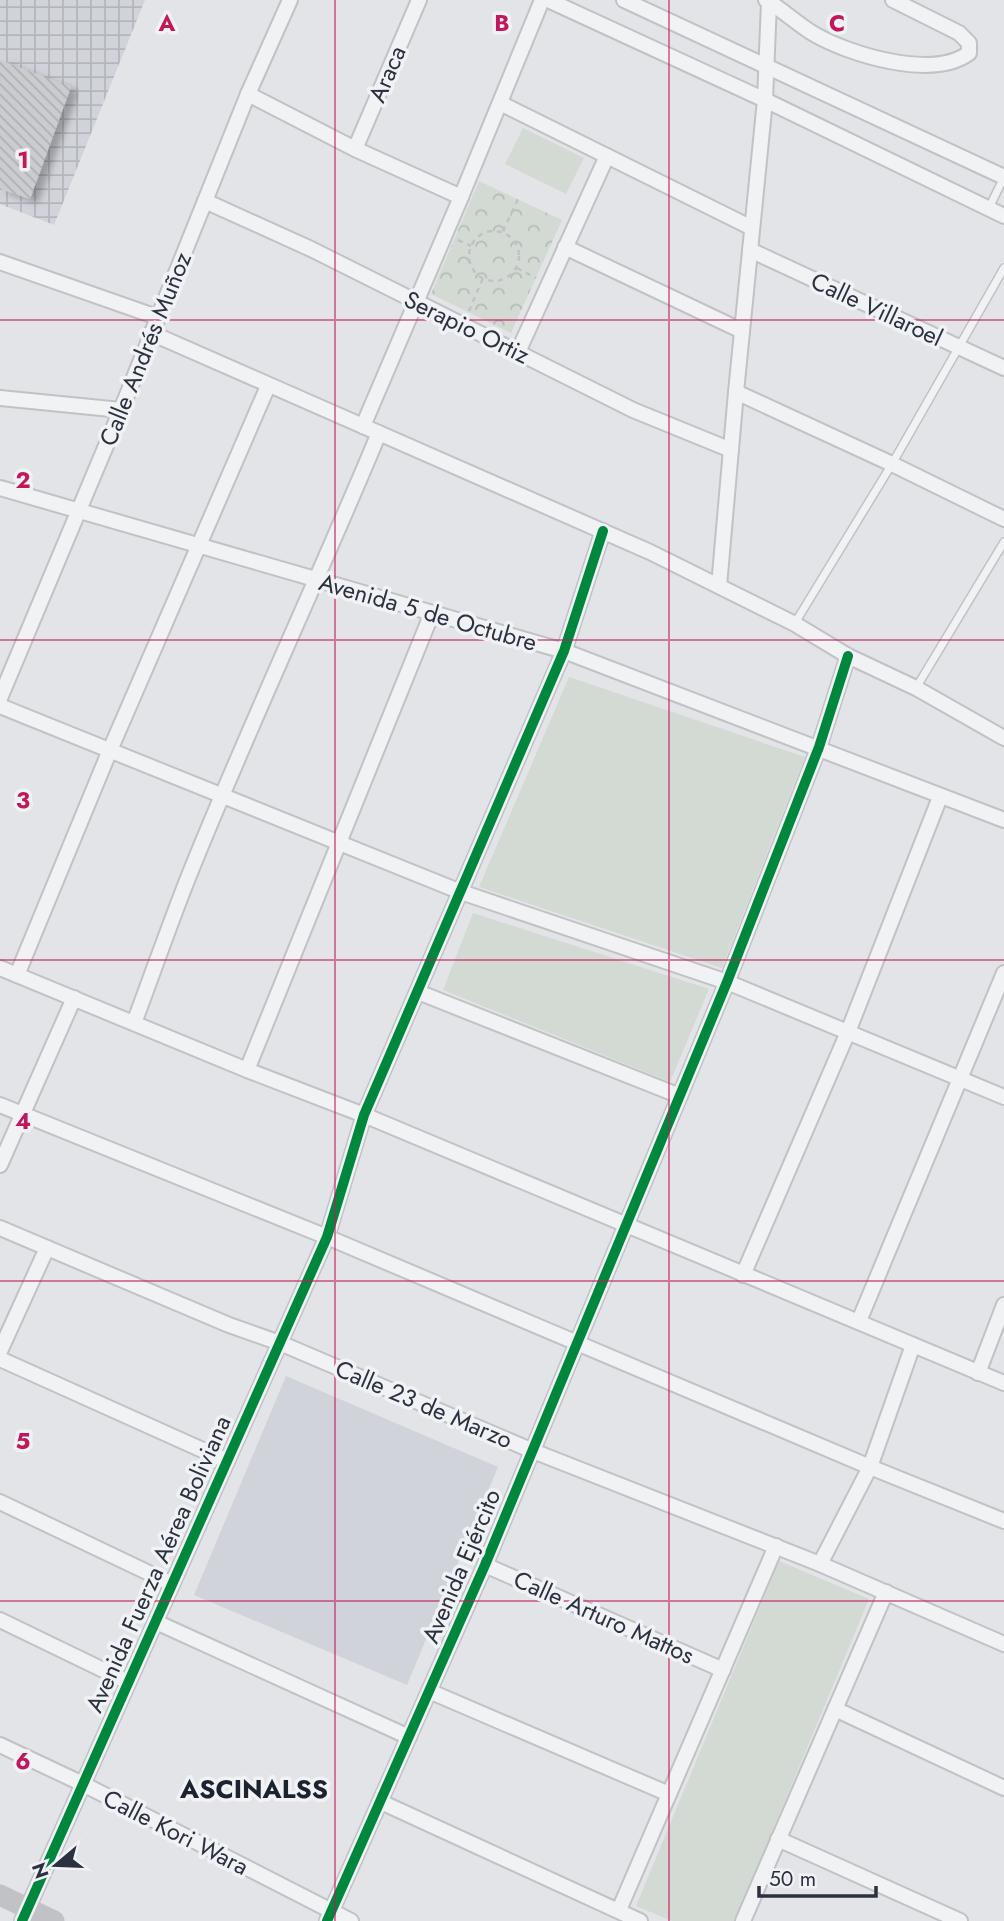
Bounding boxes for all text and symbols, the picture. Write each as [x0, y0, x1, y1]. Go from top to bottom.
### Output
text: A [158, 6, 176, 40]
text: B [494, 6, 510, 40]
text: C [829, 6, 845, 40]
street label: Araca [359, 40, 415, 108]
text: 1 [17, 143, 29, 177]
street label: Calle Andrés Muñoz [90, 247, 200, 451]
street label: Calle Villaroel [805, 263, 949, 355]
street label: Serapio Ortiz [398, 282, 536, 372]
text: 2 [15, 463, 31, 497]
street label: Avenida 5 de Octubre [315, 564, 541, 660]
text: 3 [16, 783, 30, 817]
text: 4 [15, 1104, 31, 1138]
street label: Calle 23 de Marzo [330, 1351, 518, 1457]
street label: Avenida Fuerza Aérea Boliviana [77, 1410, 239, 1718]
text: 5 [16, 1424, 30, 1458]
street label: Avenida Ejército [413, 1483, 509, 1649]
street label: Calle Arturo Mattos [508, 1561, 700, 1673]
text: 6 [15, 1744, 31, 1778]
district label: ASCINALSS [179, 1770, 328, 1808]
street label: Calle Kori Wara [97, 1780, 255, 1884]
north arrow [21, 1830, 91, 1900]
scale bar [759, 1854, 876, 1898]
text: N [25, 1859, 56, 1882]
text: 50 m [769, 1864, 816, 1894]

